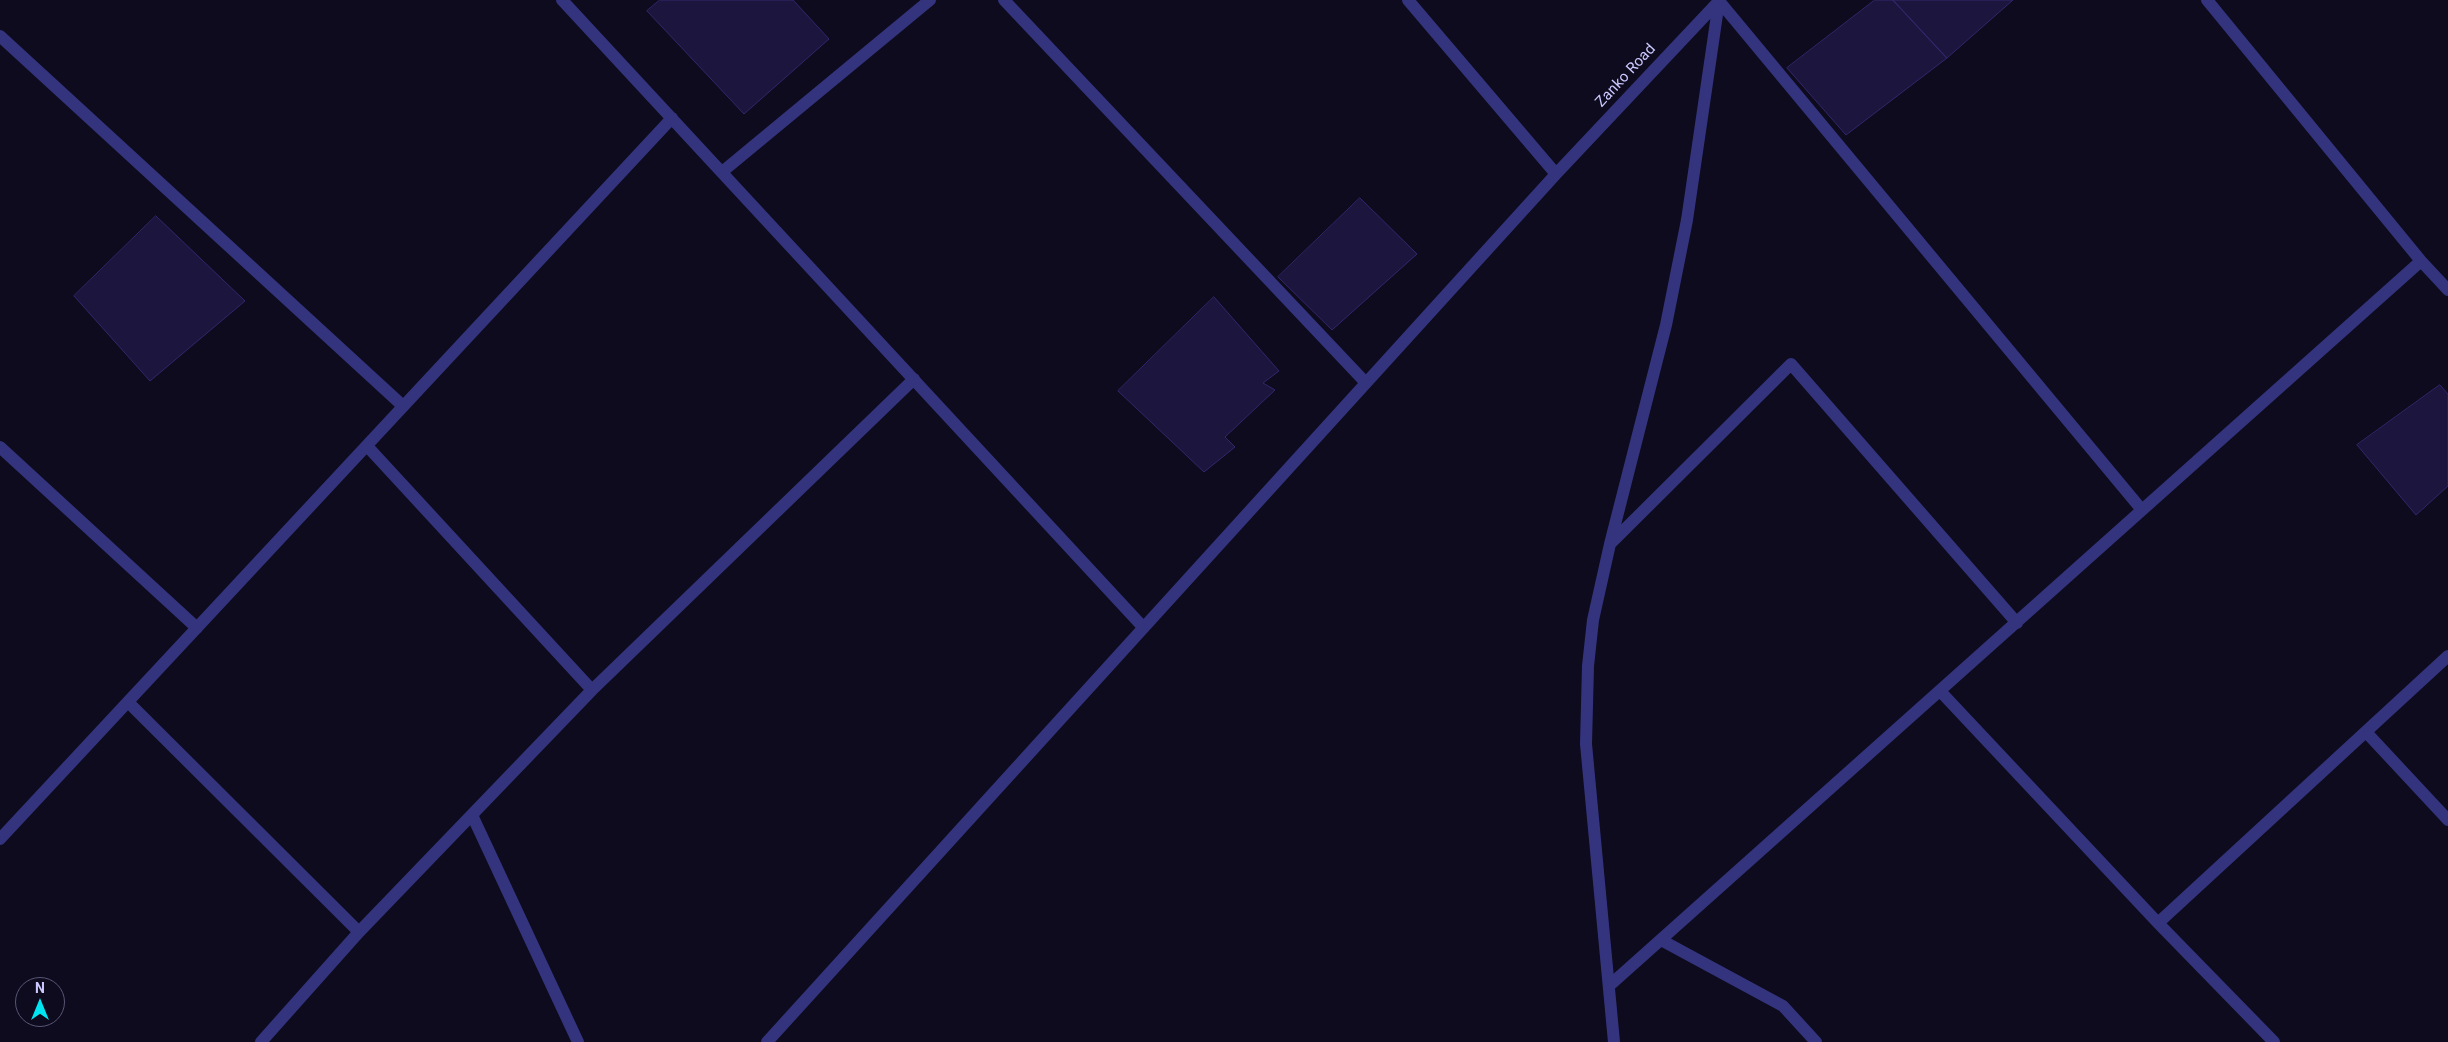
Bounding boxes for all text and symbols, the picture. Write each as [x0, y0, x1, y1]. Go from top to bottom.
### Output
street label: Zanko Road [1592, 41, 1660, 111]
north arrow [15, 977, 65, 1027]
text: N [35, 980, 45, 996]

